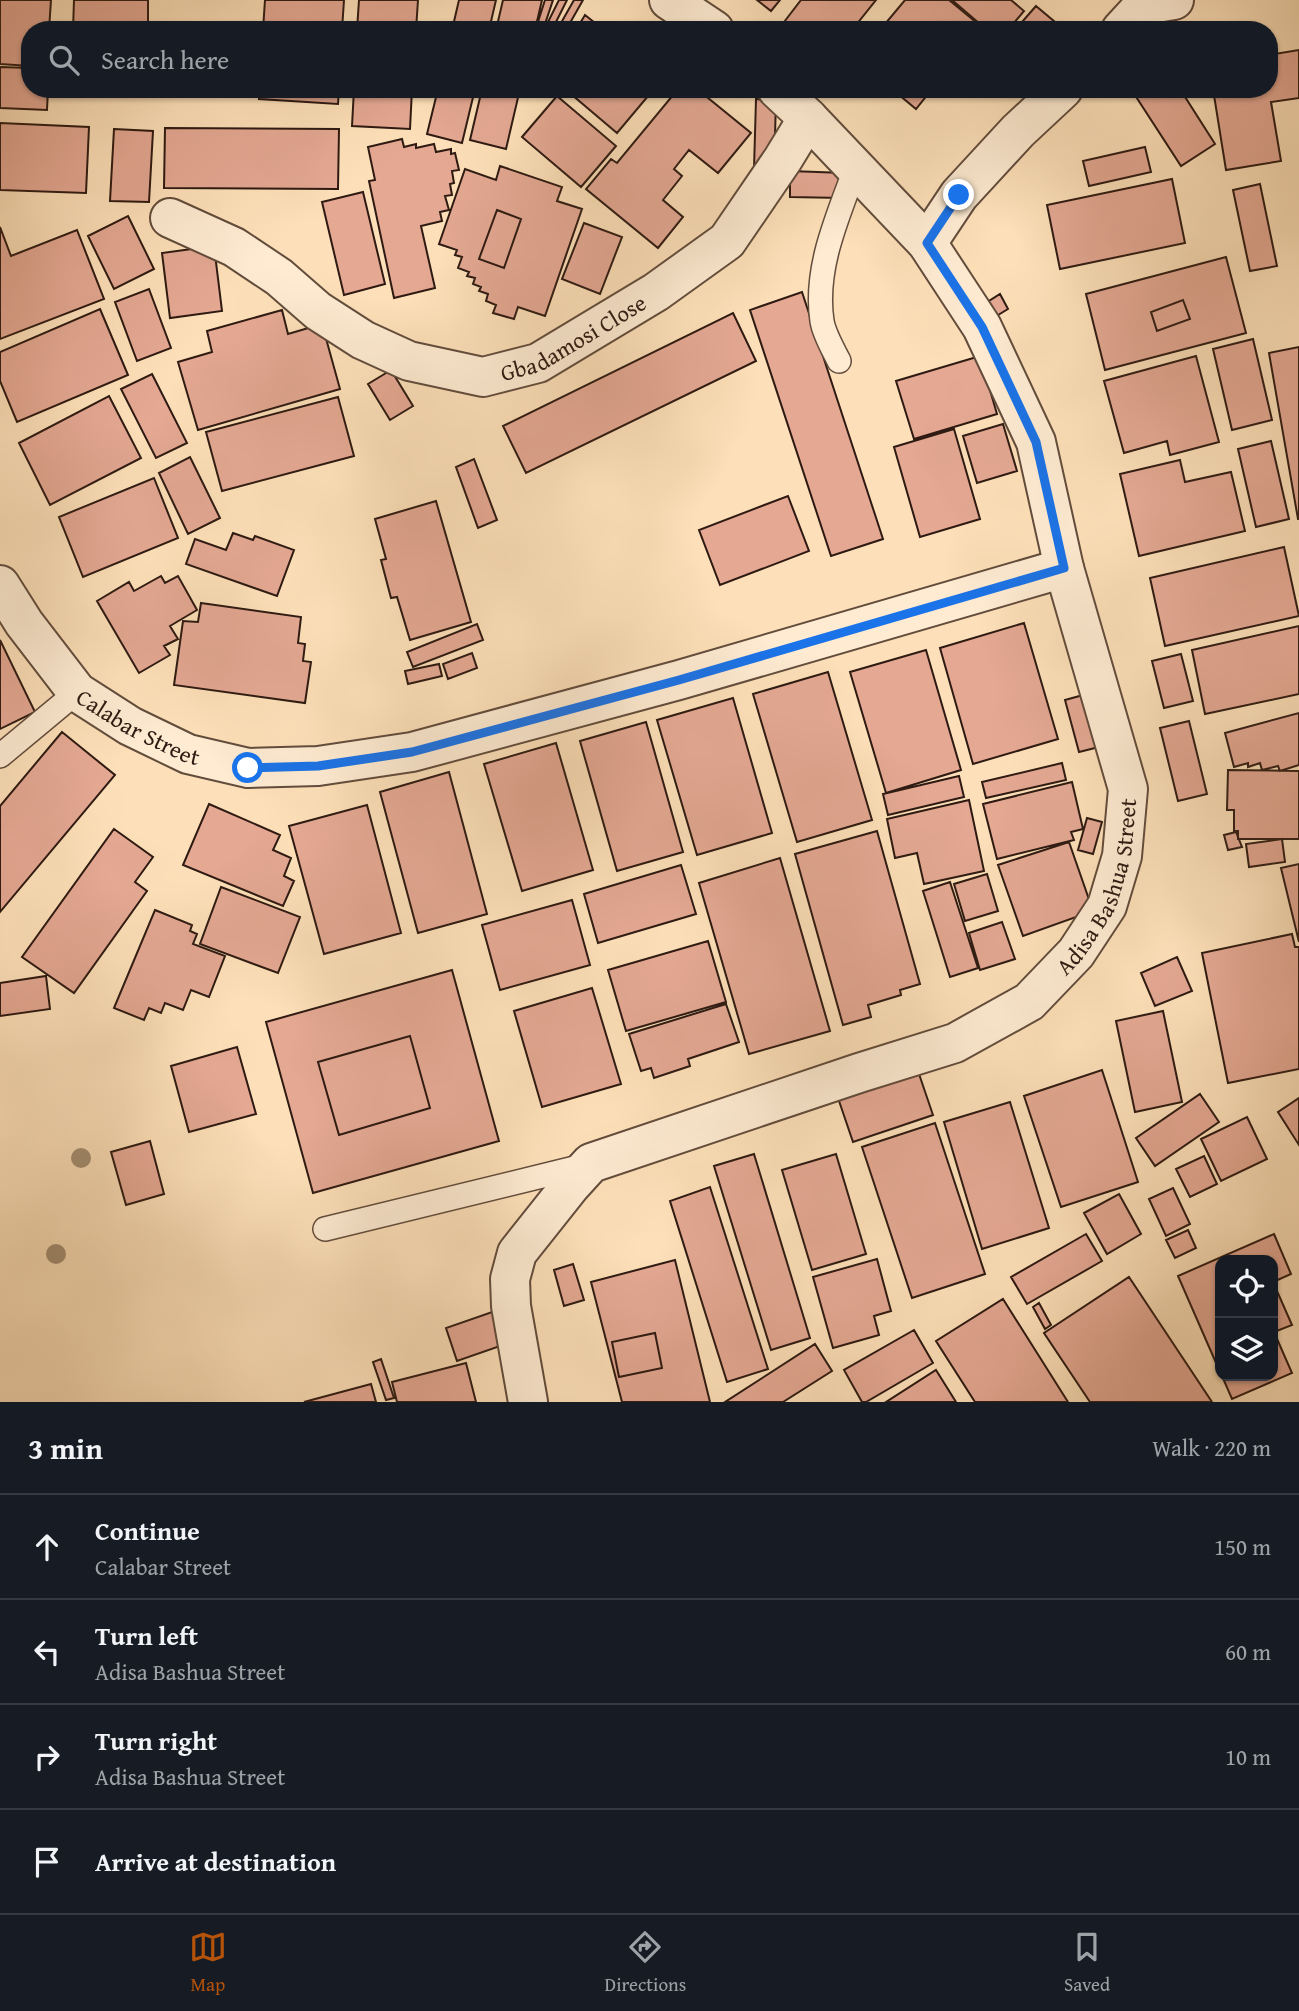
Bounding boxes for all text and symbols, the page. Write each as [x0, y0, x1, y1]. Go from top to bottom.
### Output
search box [21, 21, 1278, 98]
text: Search here [101, 40, 229, 79]
icon: search [45, 41, 83, 79]
route end [943, 179, 974, 210]
street label: Gbadamosi Close [497, 285, 652, 388]
street label: Calabar Street [71, 680, 203, 773]
route start [232, 752, 263, 783]
street label: Adisa Bashua Street [1047, 797, 1144, 982]
map controls [1215, 1255, 1278, 1381]
button: locate [1215, 1255, 1278, 1318]
button: layers [1215, 1318, 1278, 1381]
text: 3 min [28, 1426, 103, 1470]
text: Walk · 220 m [1152, 1431, 1271, 1464]
text: Continue [95, 1511, 200, 1550]
icon: ahead [28, 1528, 66, 1566]
text: 150 m [1214, 1530, 1271, 1563]
text: Calabar Street [95, 1550, 231, 1583]
text: Turn left [95, 1616, 198, 1655]
icon: left [28, 1633, 66, 1671]
text: 60 m [1225, 1635, 1271, 1668]
text: Adisa Bashua Street [95, 1655, 285, 1688]
text: Turn right [95, 1721, 217, 1760]
icon: right [28, 1738, 66, 1776]
text: 10 m [1225, 1740, 1271, 1773]
text: Adisa Bashua Street [95, 1760, 285, 1793]
text: Arrive at destination [95, 1842, 336, 1881]
icon: arrive [28, 1843, 66, 1881]
tab: Map [189, 1928, 227, 1998]
tab: Directions [605, 1928, 686, 1998]
tab: Saved [1064, 1928, 1110, 1998]

